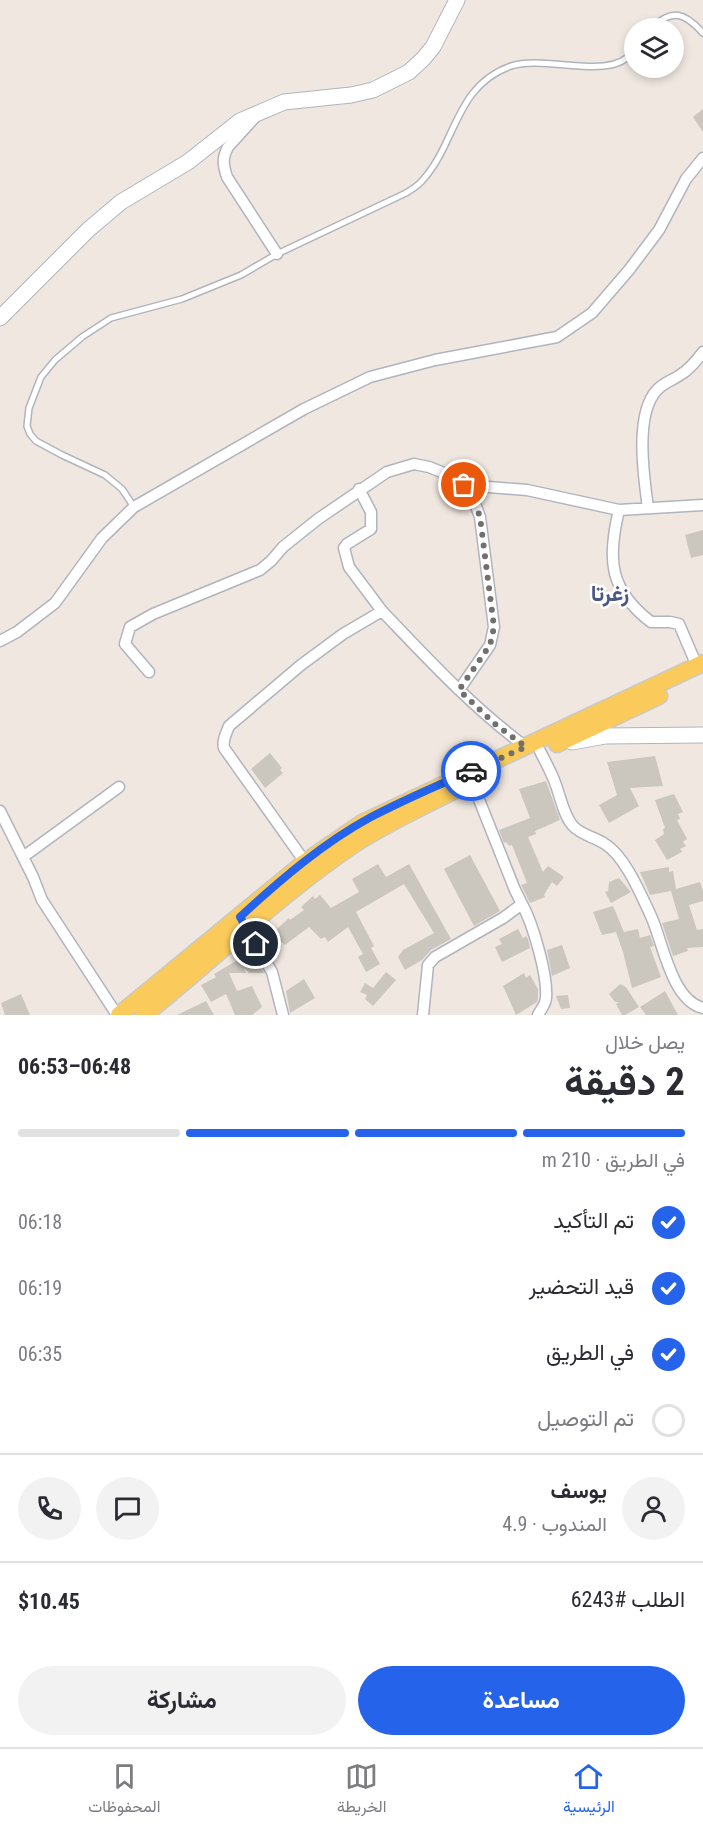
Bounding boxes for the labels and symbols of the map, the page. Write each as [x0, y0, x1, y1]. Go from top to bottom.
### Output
pin [438, 459, 489, 510]
district label: زغرتا [591, 581, 629, 607]
courier [441, 741, 501, 801]
pin [230, 918, 281, 969]

